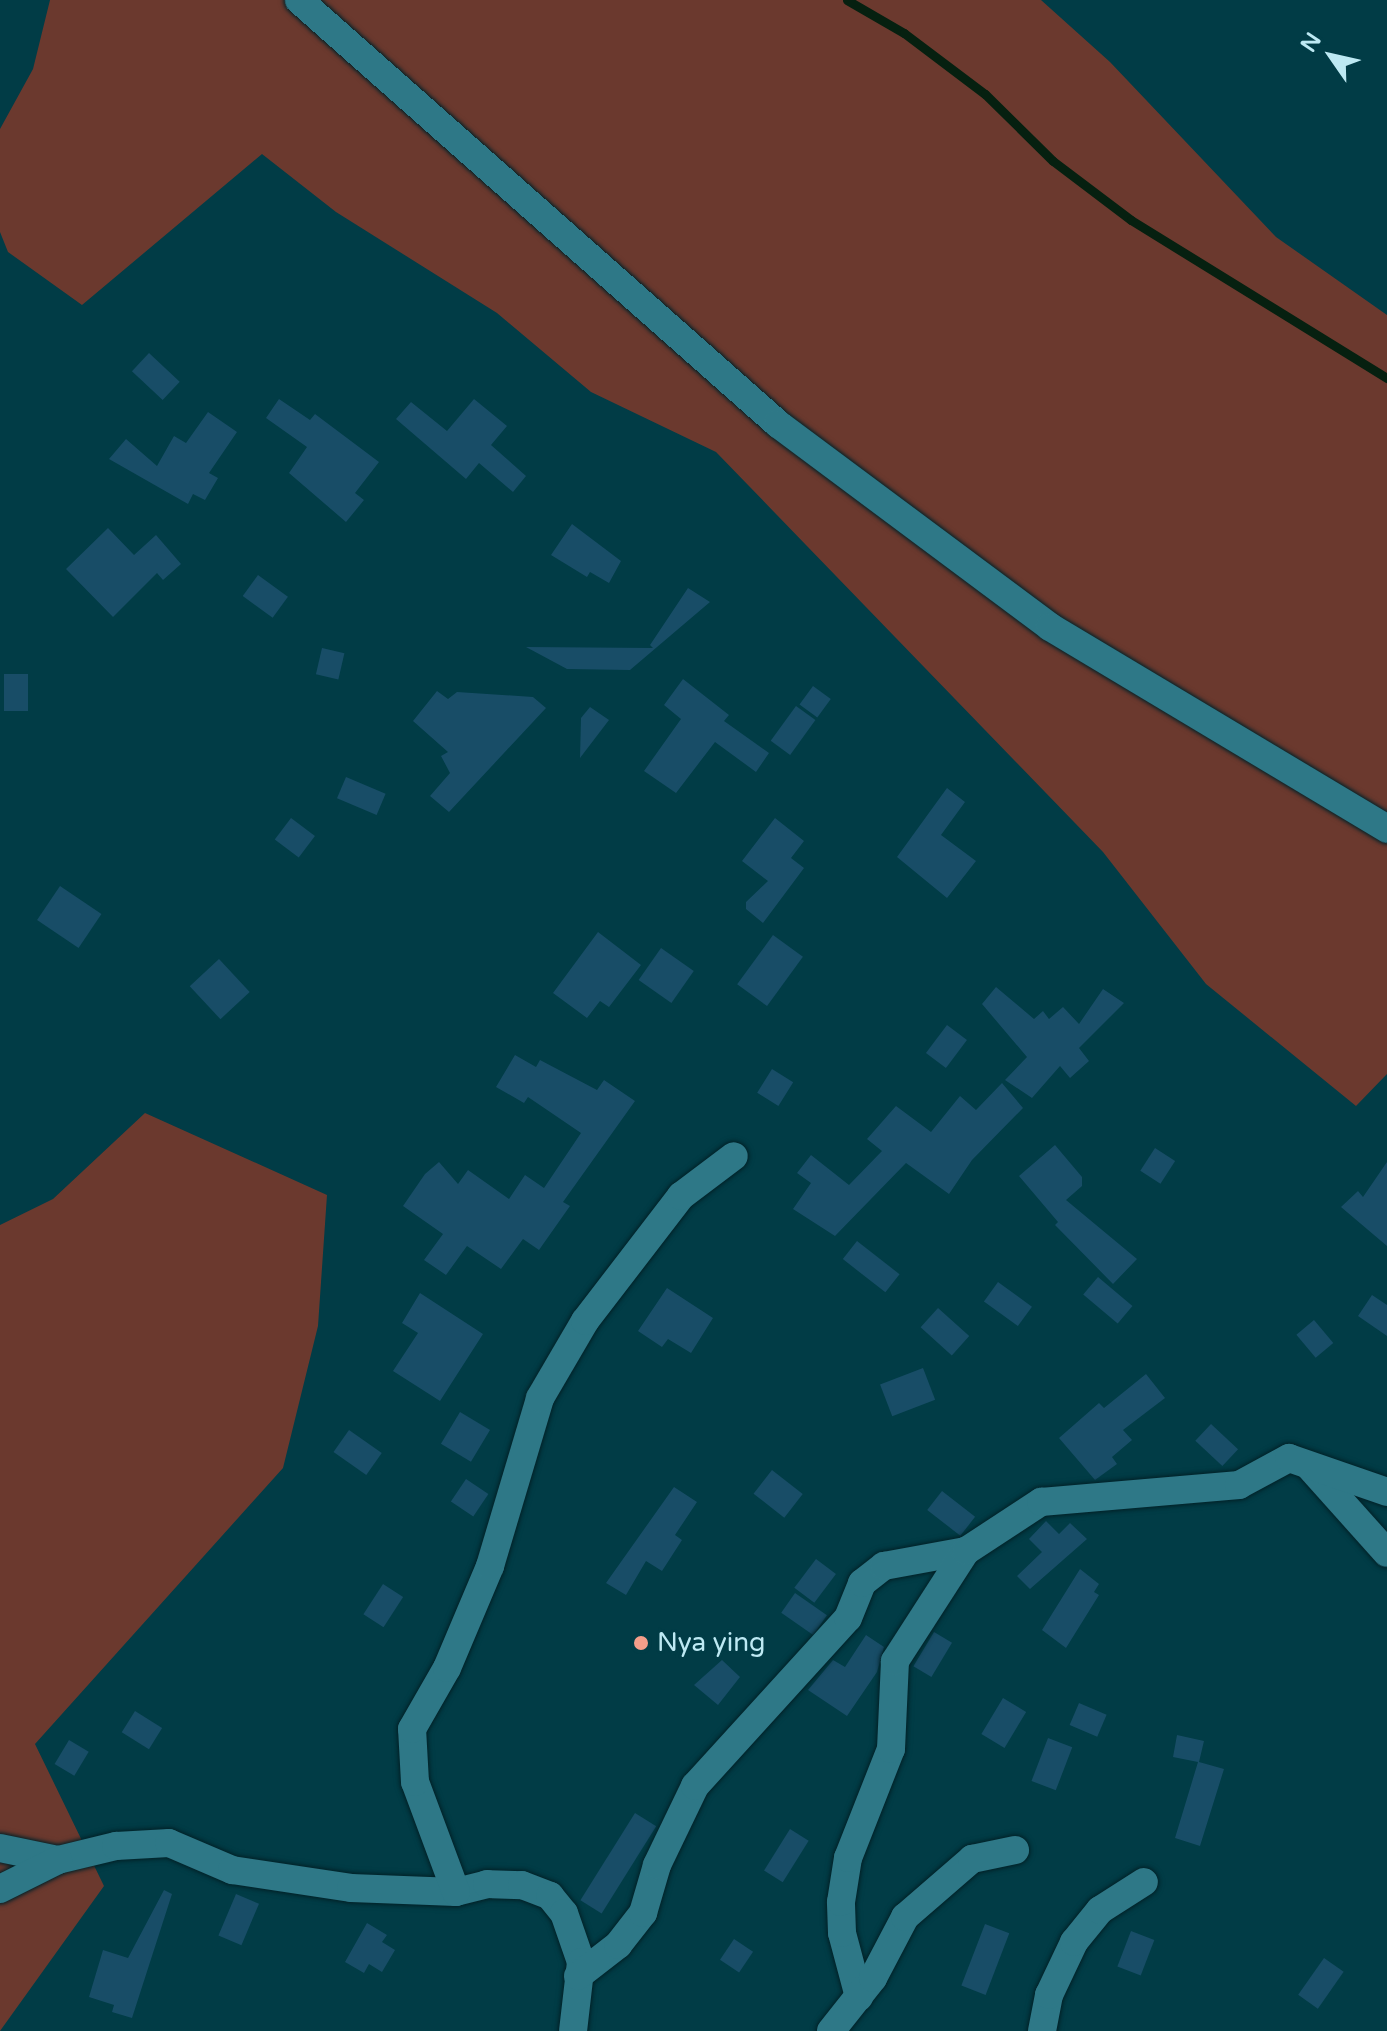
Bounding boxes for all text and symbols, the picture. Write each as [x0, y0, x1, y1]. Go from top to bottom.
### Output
north arrow [1291, 16, 1371, 96]
text: N [1295, 28, 1327, 57]
place label: Nya ying [657, 1627, 765, 1659]
marker: Nya ying [632, 1634, 650, 1652]

